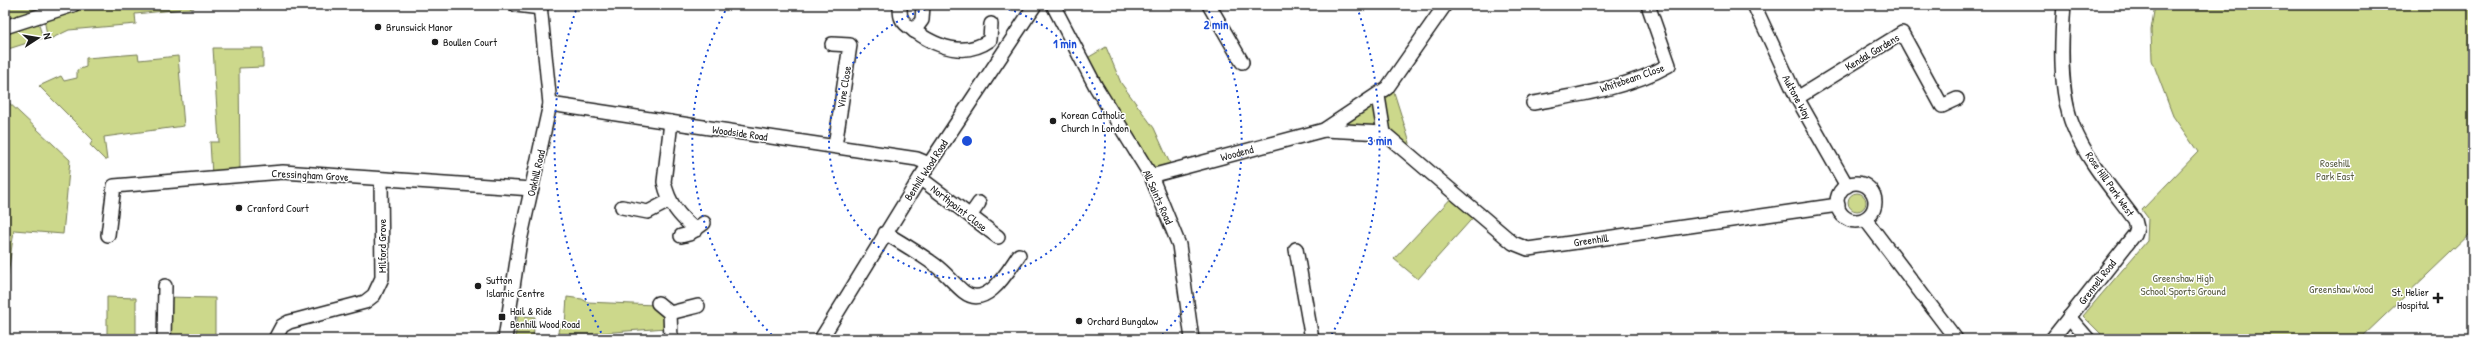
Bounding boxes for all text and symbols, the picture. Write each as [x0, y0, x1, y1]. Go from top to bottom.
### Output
text: 2 min [1204, 16, 1229, 33]
north arrow [18, 18, 58, 58]
place label: Brunswick Manor [386, 20, 454, 34]
marker: Brunswick Manor [373, 22, 383, 32]
street label: Kendal Gardens [1842, 30, 1902, 74]
text: N [40, 32, 55, 40]
place label: Boullen Court [443, 35, 497, 49]
text: 1 min [1053, 35, 1077, 52]
marker: Boullen Court [430, 37, 440, 47]
street label: Whitebeam Close [1598, 60, 1667, 96]
street label: Vine Close [834, 64, 854, 109]
street label: Aultone Way [1779, 72, 1815, 122]
place label: Korean Catholic Church In London [1061, 108, 1129, 135]
marker: Korean Catholic Church In London [1048, 116, 1058, 126]
street label: Woodside Road [711, 122, 769, 144]
text: 3 min [1368, 132, 1393, 149]
centre of rings [960, 134, 974, 148]
street label: Benhill Wood Road [901, 136, 951, 203]
street label: Woodend [1219, 142, 1256, 164]
street label: Oakhill Road [524, 148, 548, 198]
street label: Rose Hill Park West [2083, 149, 2138, 219]
park label: Rosehill Park East [2316, 156, 2354, 183]
street label: Cressingham Grove [271, 166, 349, 184]
street label: All Saints Road [1140, 168, 1176, 227]
street label: Northpoint Close [928, 182, 991, 235]
place label: Cranford Court [247, 201, 309, 215]
marker: Cranford Court [234, 203, 244, 213]
street label: Milford Grove [375, 218, 389, 273]
street label: Greenhill [1573, 231, 1610, 249]
street label: Grennell Road [2075, 256, 2119, 307]
park label: Greenshaw High School Sports Ground [2141, 271, 2226, 298]
place label: Sutton Islamic Centre [486, 273, 545, 300]
marker: Sutton Islamic Centre [473, 281, 483, 291]
park label: Greenshaw Wood [2309, 282, 2374, 296]
place label: St. Helier Hospital [2392, 285, 2430, 312]
marker: St. Helier Hospital [2432, 292, 2444, 304]
place label: Hail & Ride Benhill Wood Road [510, 304, 580, 331]
marker: Hail & Ride Benhill Wood Road [497, 312, 507, 322]
place label: Orchard Bungalow [1087, 314, 1158, 328]
marker: Orchard Bungalow [1074, 316, 1084, 326]

